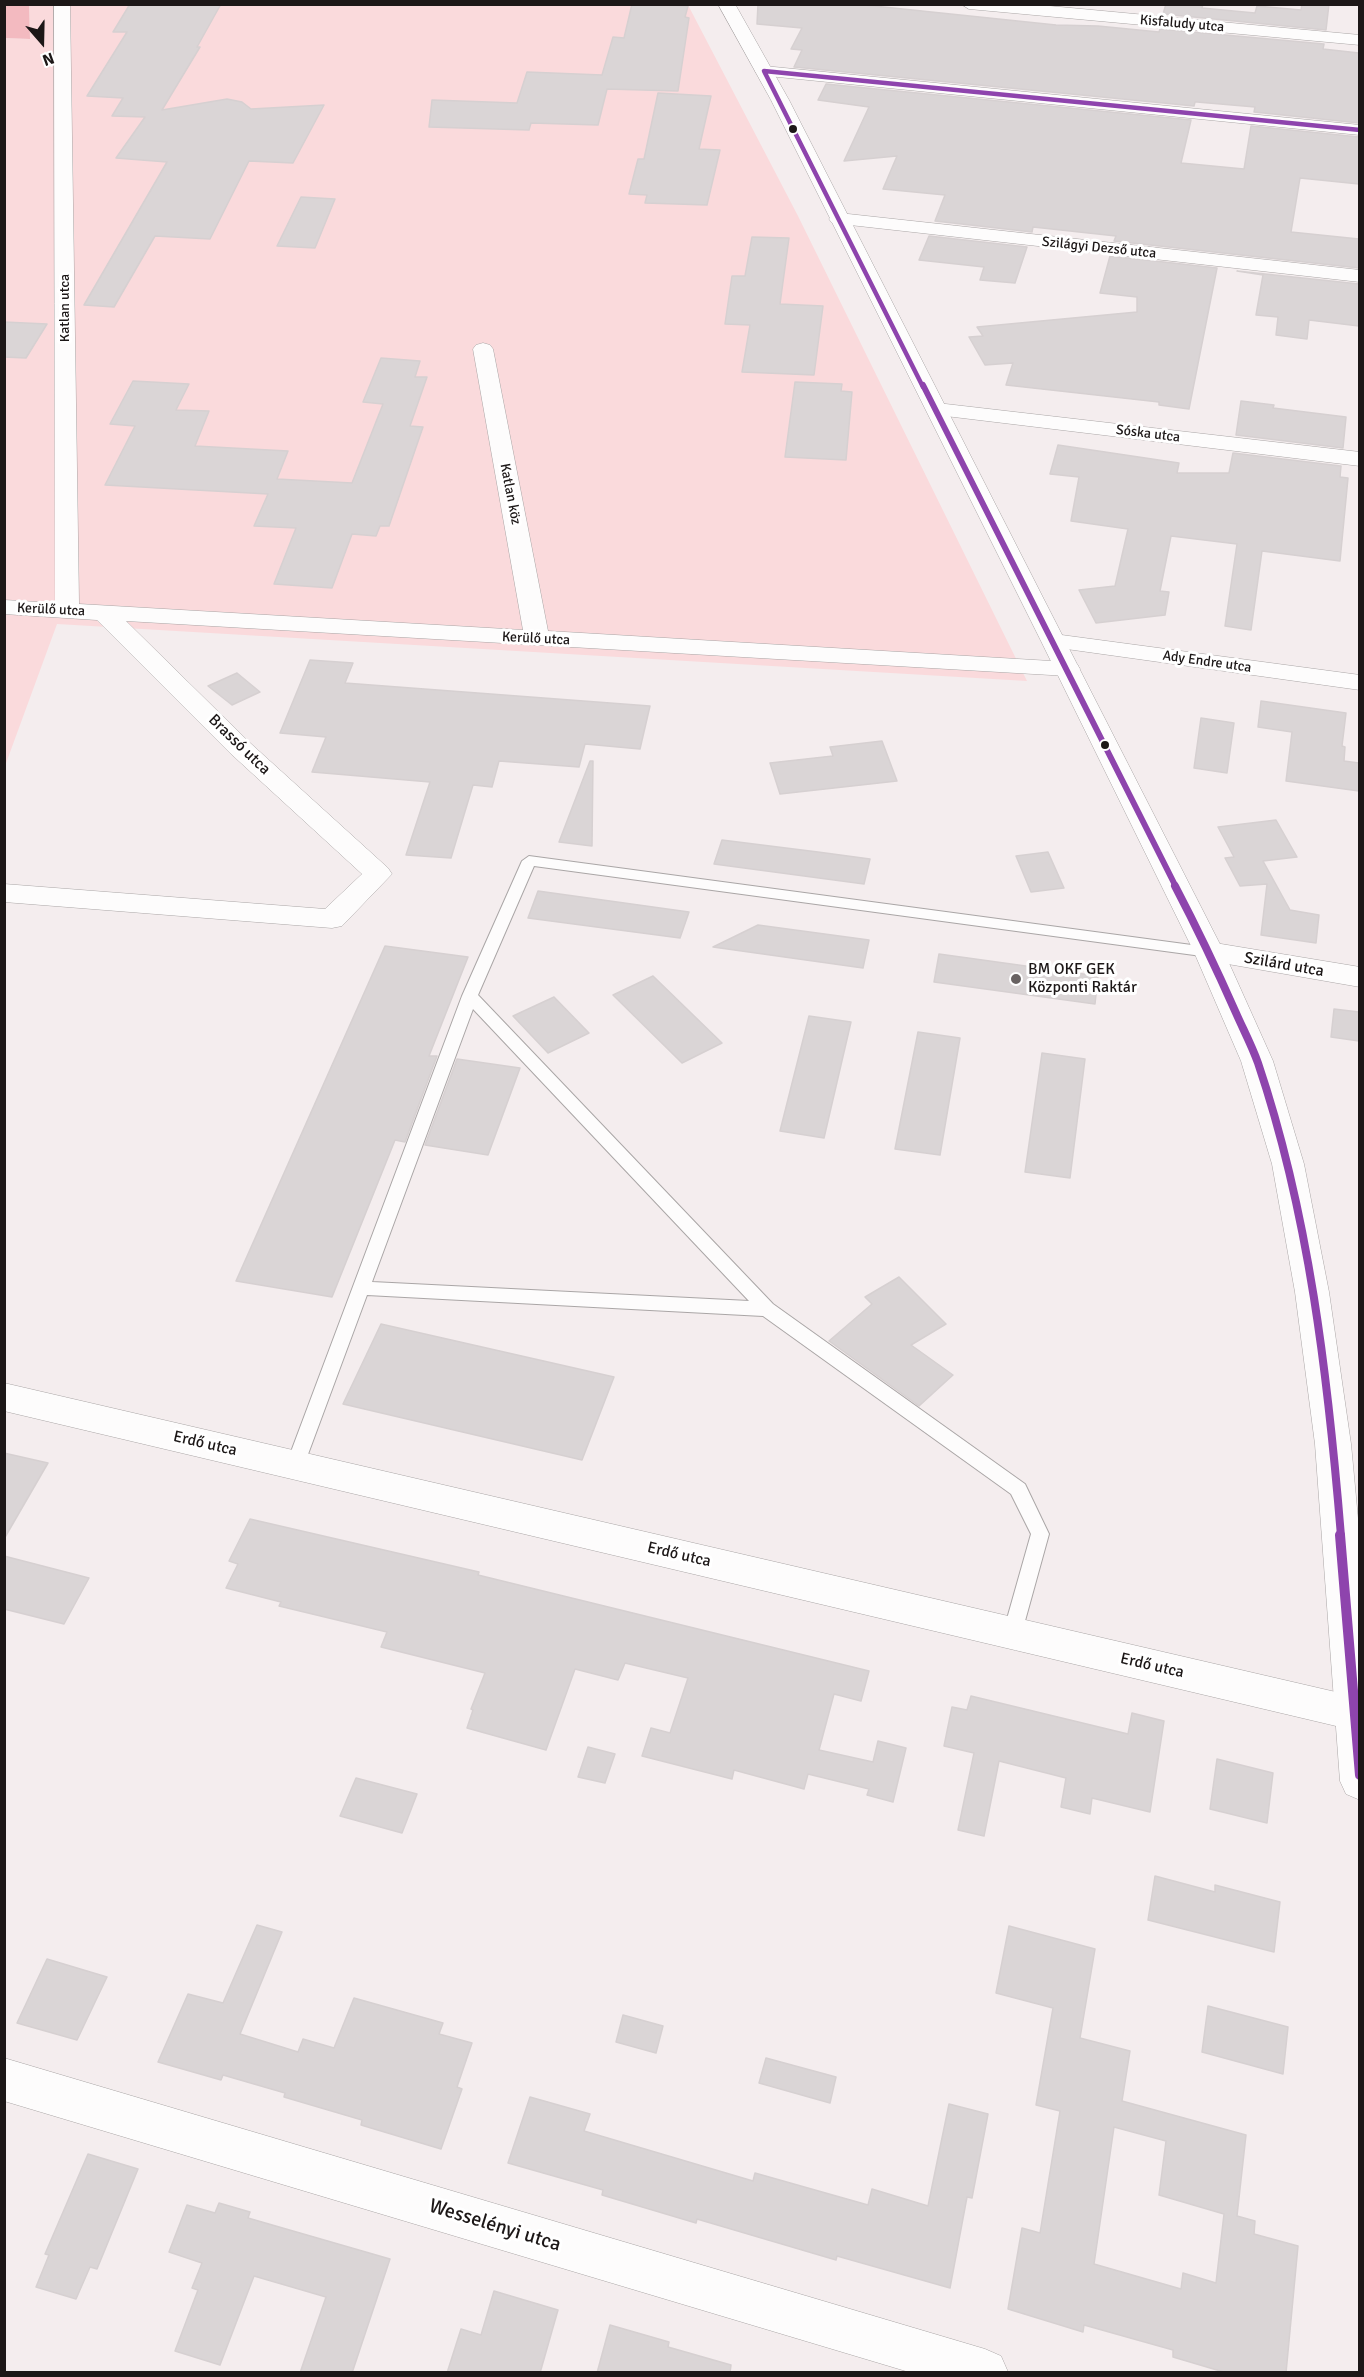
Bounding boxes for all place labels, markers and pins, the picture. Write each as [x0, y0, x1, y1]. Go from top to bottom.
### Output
unlabelled marker [787, 123, 799, 135]
unlabelled marker [1099, 739, 1111, 751]
place label: BM OKF GEK Központi Raktár [1028, 960, 1137, 998]
marker: BM OKF GEK Központi Raktár [1009, 972, 1023, 986]

